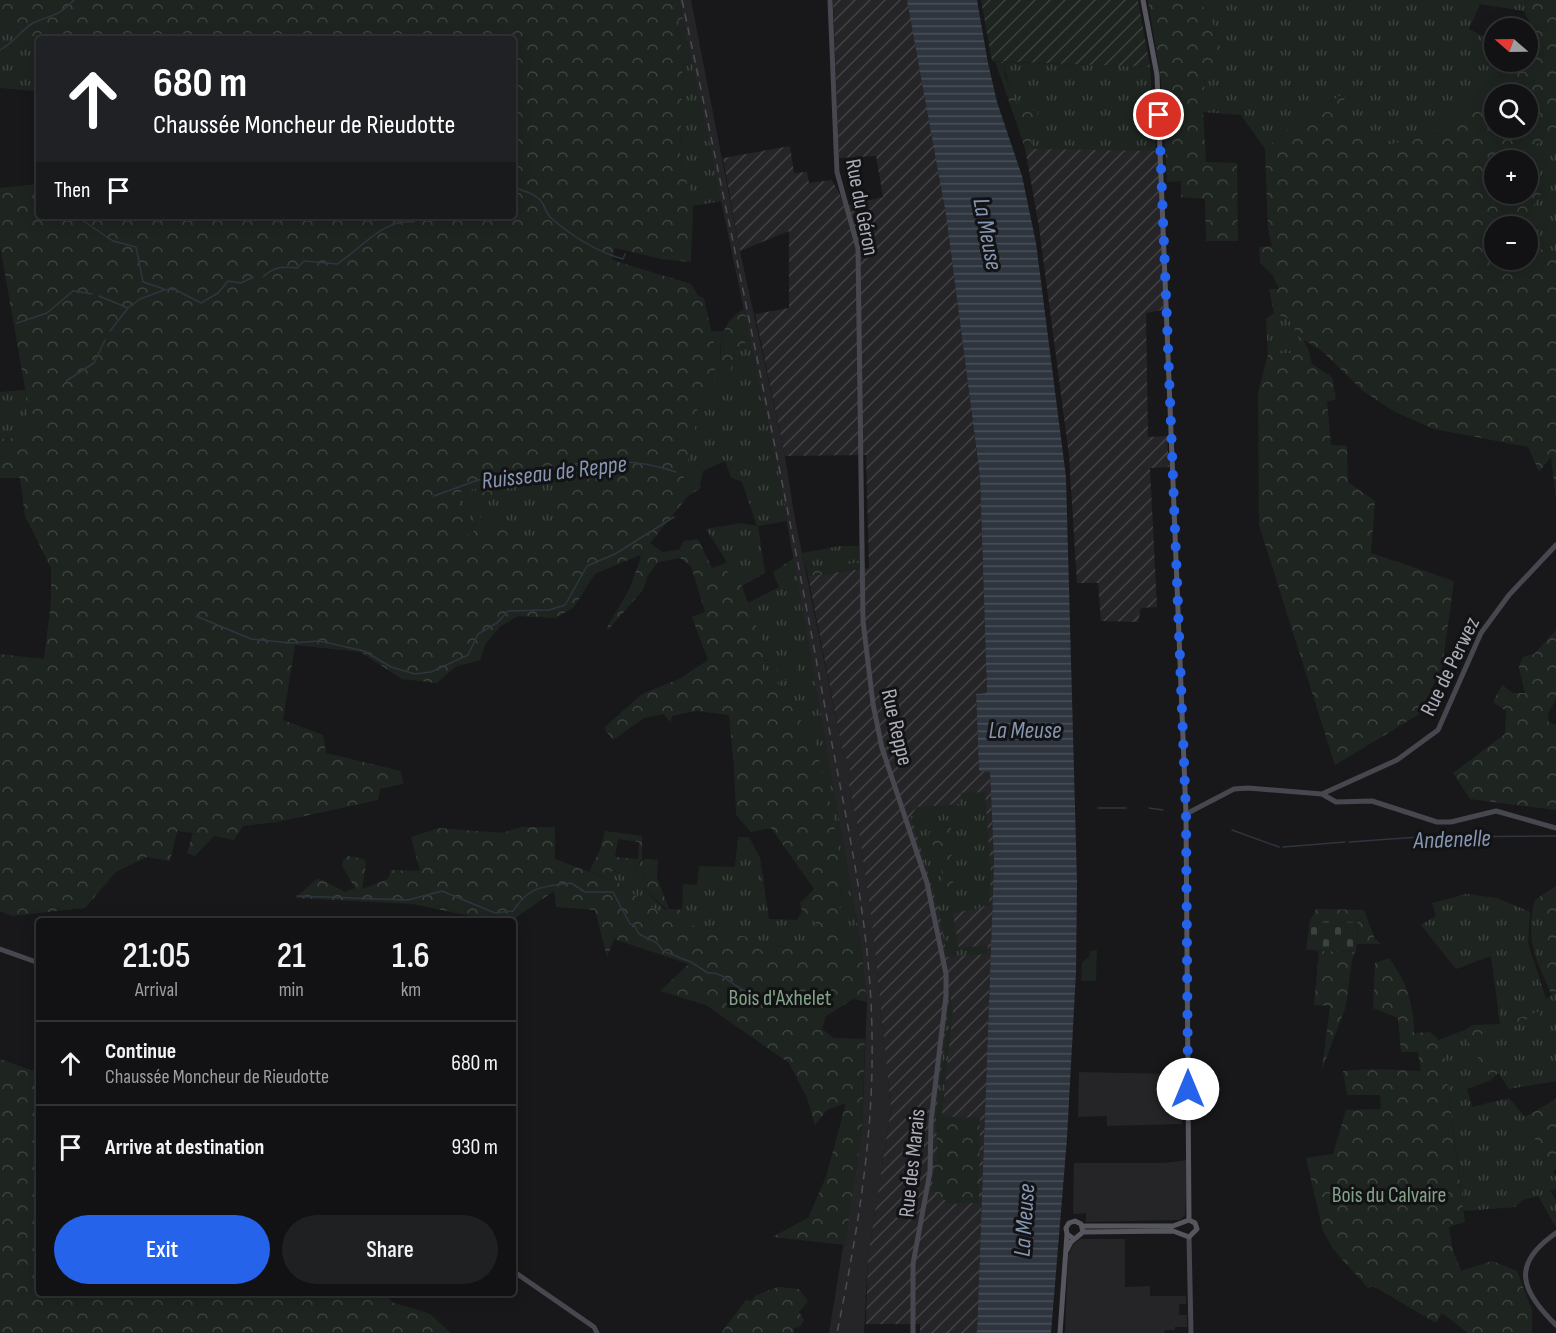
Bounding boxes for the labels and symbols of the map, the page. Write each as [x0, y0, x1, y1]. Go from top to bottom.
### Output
north arrow [1484, 18, 1538, 72]
pin [1133, 89, 1184, 140]
street label: Rue du Géron [839, 157, 884, 258]
water label: La Meuse [966, 196, 1009, 273]
water label: Ruisseau de Reppe [480, 449, 628, 496]
street label: Rue de Perwez [1415, 613, 1486, 721]
street label: Rue Reppe [875, 687, 918, 768]
water label: La Meuse [989, 716, 1061, 745]
water label: Andenelle [1412, 824, 1491, 855]
park label: Bois d'Axhelet [729, 985, 832, 1012]
position arrow [1156, 1057, 1220, 1121]
street label: Rue des Marais [893, 1107, 932, 1219]
park label: Bois du Calvaire [1332, 1182, 1446, 1209]
water label: La Meuse [1007, 1183, 1042, 1257]

